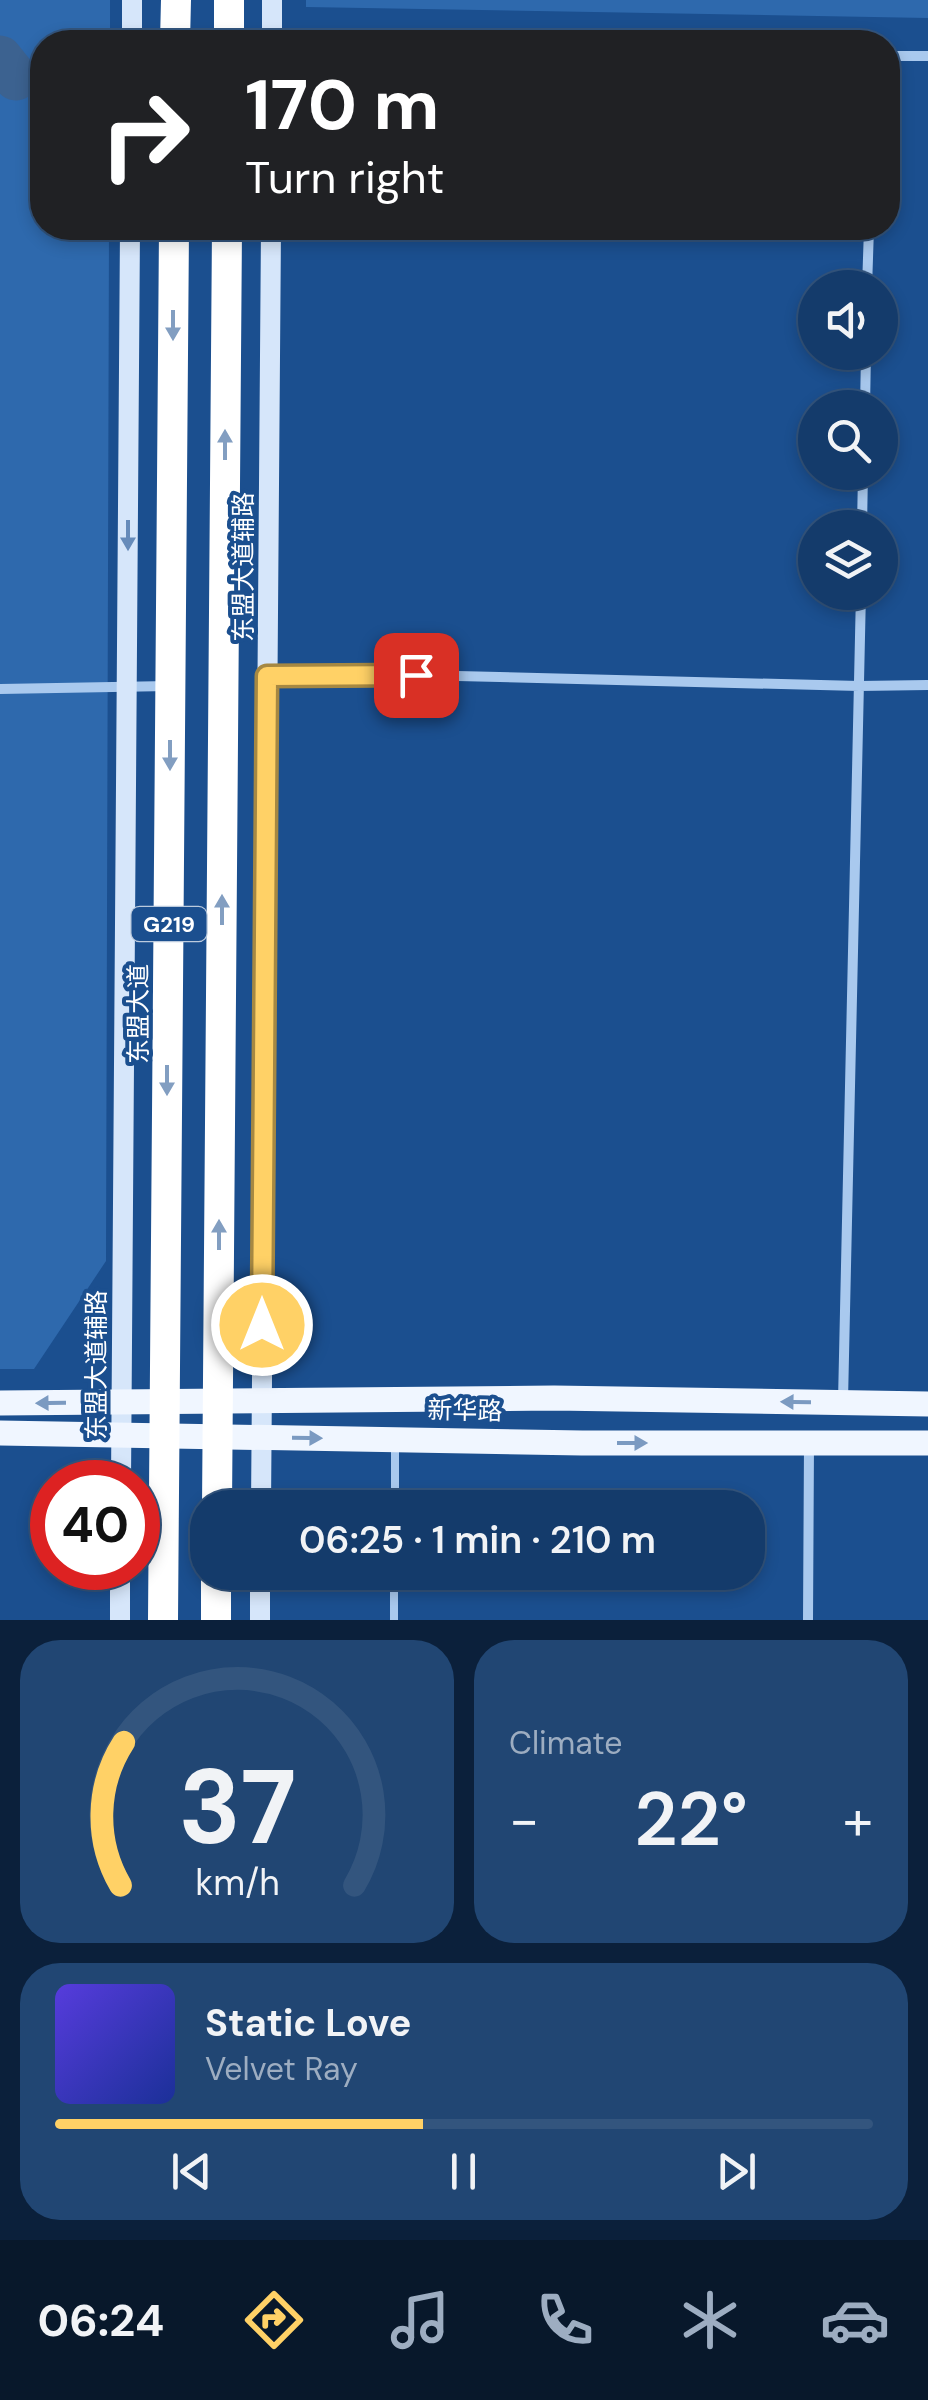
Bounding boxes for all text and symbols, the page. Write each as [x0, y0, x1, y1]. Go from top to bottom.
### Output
text: 170 m [245, 60, 439, 151]
icon: right [80, 70, 210, 200]
text: Turn right [245, 148, 444, 207]
map controls [798, 270, 898, 610]
button: sound [798, 270, 898, 370]
one-way arrow [165, 309, 181, 341]
button: search [798, 390, 898, 490]
one-way arrow [218, 429, 234, 461]
street label: 东盟大道辅路 [227, 492, 260, 642]
button: layers [798, 510, 898, 610]
one-way arrow [120, 519, 136, 551]
pin [374, 633, 459, 718]
icon: arrive [389, 648, 444, 703]
one-way arrow [162, 739, 178, 771]
one-way arrow [214, 894, 230, 926]
road number: G219 [132, 907, 206, 941]
street label: 东盟大道 [122, 964, 155, 1064]
one-way arrow [159, 1064, 175, 1096]
one-way arrow [211, 1219, 227, 1251]
position arrow [210, 1273, 314, 1377]
street label: 东盟大道辅路 [80, 1290, 113, 1440]
street label: 新华路 [427, 1393, 503, 1428]
one-way arrow [779, 1393, 811, 1409]
one-way arrow [34, 1395, 66, 1411]
one-way arrow [292, 1430, 324, 1446]
one-way arrow [617, 1435, 649, 1451]
speed limit sign: 40 [30, 1460, 160, 1590]
text: 06:25 · 1 min · 210 m [299, 1515, 656, 1565]
text: Climate [509, 1722, 623, 1764]
text: 37 [178, 1740, 296, 1875]
text: 22° [634, 1771, 748, 1868]
text: − [509, 1784, 539, 1856]
text: + [843, 1784, 873, 1856]
text: km/h [195, 1860, 279, 1906]
text: Static Love [205, 1998, 411, 2048]
text: Velvet Ray [205, 2048, 358, 2090]
icon: previous [164, 2144, 219, 2199]
icon: pause [436, 2144, 491, 2199]
icon: next [709, 2144, 764, 2199]
icon: directions [239, 2285, 309, 2355]
icon: music [385, 2285, 455, 2355]
icon: phone [530, 2285, 600, 2355]
icon: climate [675, 2285, 745, 2355]
icon: car [820, 2285, 890, 2355]
text: 06:24 [38, 2291, 164, 2350]

